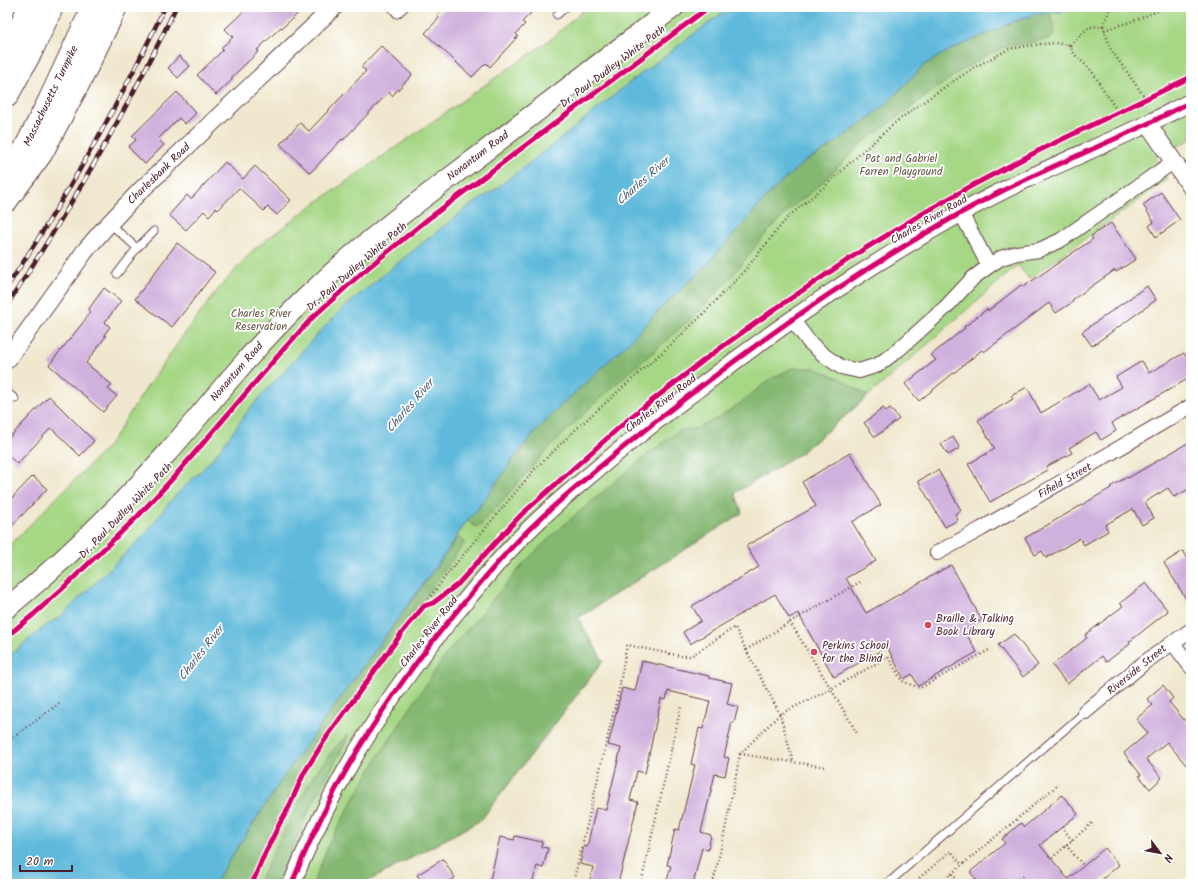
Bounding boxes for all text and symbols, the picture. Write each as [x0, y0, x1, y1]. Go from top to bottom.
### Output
street label: Dr. Paul Dudley White Path [556, 21, 670, 113]
street label: Massachusetts Turnpike [19, 42, 83, 150]
street label: Nonantum Road [443, 126, 513, 185]
street label: Charlesbank Road [123, 139, 195, 209]
water label: Charles River [612, 150, 676, 210]
park label: Pat and Gabriel Farren Playground [860, 150, 943, 181]
street label: Charles River Road [887, 190, 972, 249]
street label: Dr. Paul Dudley White Path [303, 218, 411, 316]
park label: Charles River Reservation [231, 305, 293, 336]
street label: Nonantum Road [206, 338, 268, 406]
street label: Charles River Road [621, 370, 701, 438]
water label: Charles River [381, 373, 441, 437]
street label: Fifield Street [1035, 458, 1096, 504]
street label: Dr. Paul Dudley White Path [75, 459, 177, 563]
street label: Charles River Road [395, 592, 463, 672]
place label: Braille & Talking Book Library [936, 610, 1014, 641]
water label: Charles River [173, 619, 231, 685]
marker: Braille & Talking Book Library [923, 620, 933, 630]
place label: Perkins School for the Blind [822, 637, 889, 668]
street label: Riverside Street [1103, 640, 1171, 700]
marker: Perkins School for the Blind [809, 647, 819, 657]
north arrow [1140, 833, 1180, 873]
scale bar [20, 847, 72, 873]
text: N [1158, 850, 1177, 866]
text: 20 m [26, 852, 54, 871]

